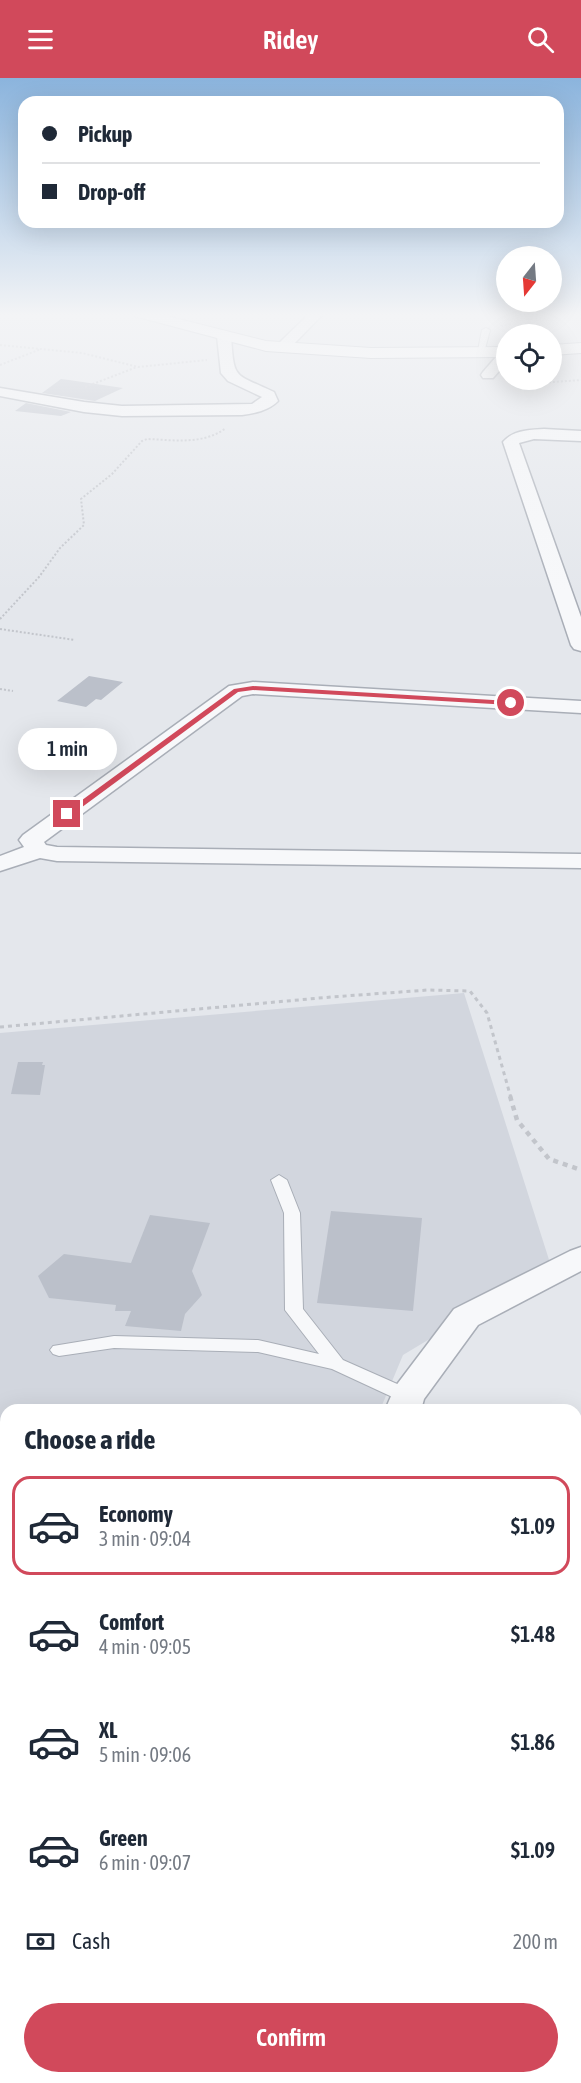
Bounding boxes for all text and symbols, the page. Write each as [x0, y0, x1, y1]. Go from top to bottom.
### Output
icon: menu [24, 23, 57, 56]
icon: search [524, 23, 557, 56]
text: Ridey [263, 24, 318, 55]
text: Pickup [78, 121, 133, 147]
text: Drop-off [78, 179, 145, 205]
north arrow [496, 246, 562, 312]
map controls [496, 246, 562, 390]
button: locate [496, 324, 562, 390]
route start [497, 689, 524, 716]
callout: 1 min [17, 727, 116, 769]
text: 1 min [47, 737, 88, 760]
route end [53, 800, 80, 827]
text: Choose a ride [24, 1424, 156, 1455]
icon: car [27, 1499, 81, 1553]
text: Economy [99, 1501, 173, 1527]
text: $1.09 [511, 1513, 555, 1539]
text: 3 min · 09:04 [99, 1527, 191, 1550]
icon: car [27, 1607, 81, 1661]
text: Comfort [99, 1609, 164, 1635]
text: $1.48 [511, 1621, 555, 1647]
text: 4 min · 09:05 [99, 1635, 191, 1658]
icon: car [27, 1715, 81, 1769]
text: XL [99, 1717, 117, 1743]
text: $1.86 [511, 1729, 555, 1755]
text: 5 min · 09:06 [99, 1743, 191, 1766]
icon: car [27, 1823, 81, 1877]
text: Green [99, 1825, 148, 1851]
text: $1.09 [511, 1837, 555, 1863]
text: 6 min · 09:07 [99, 1851, 191, 1874]
icon: cash [24, 1925, 57, 1958]
text: Cash [72, 1928, 111, 1954]
text: 200 m [513, 1930, 558, 1953]
button: Confirm [24, 2003, 558, 2072]

